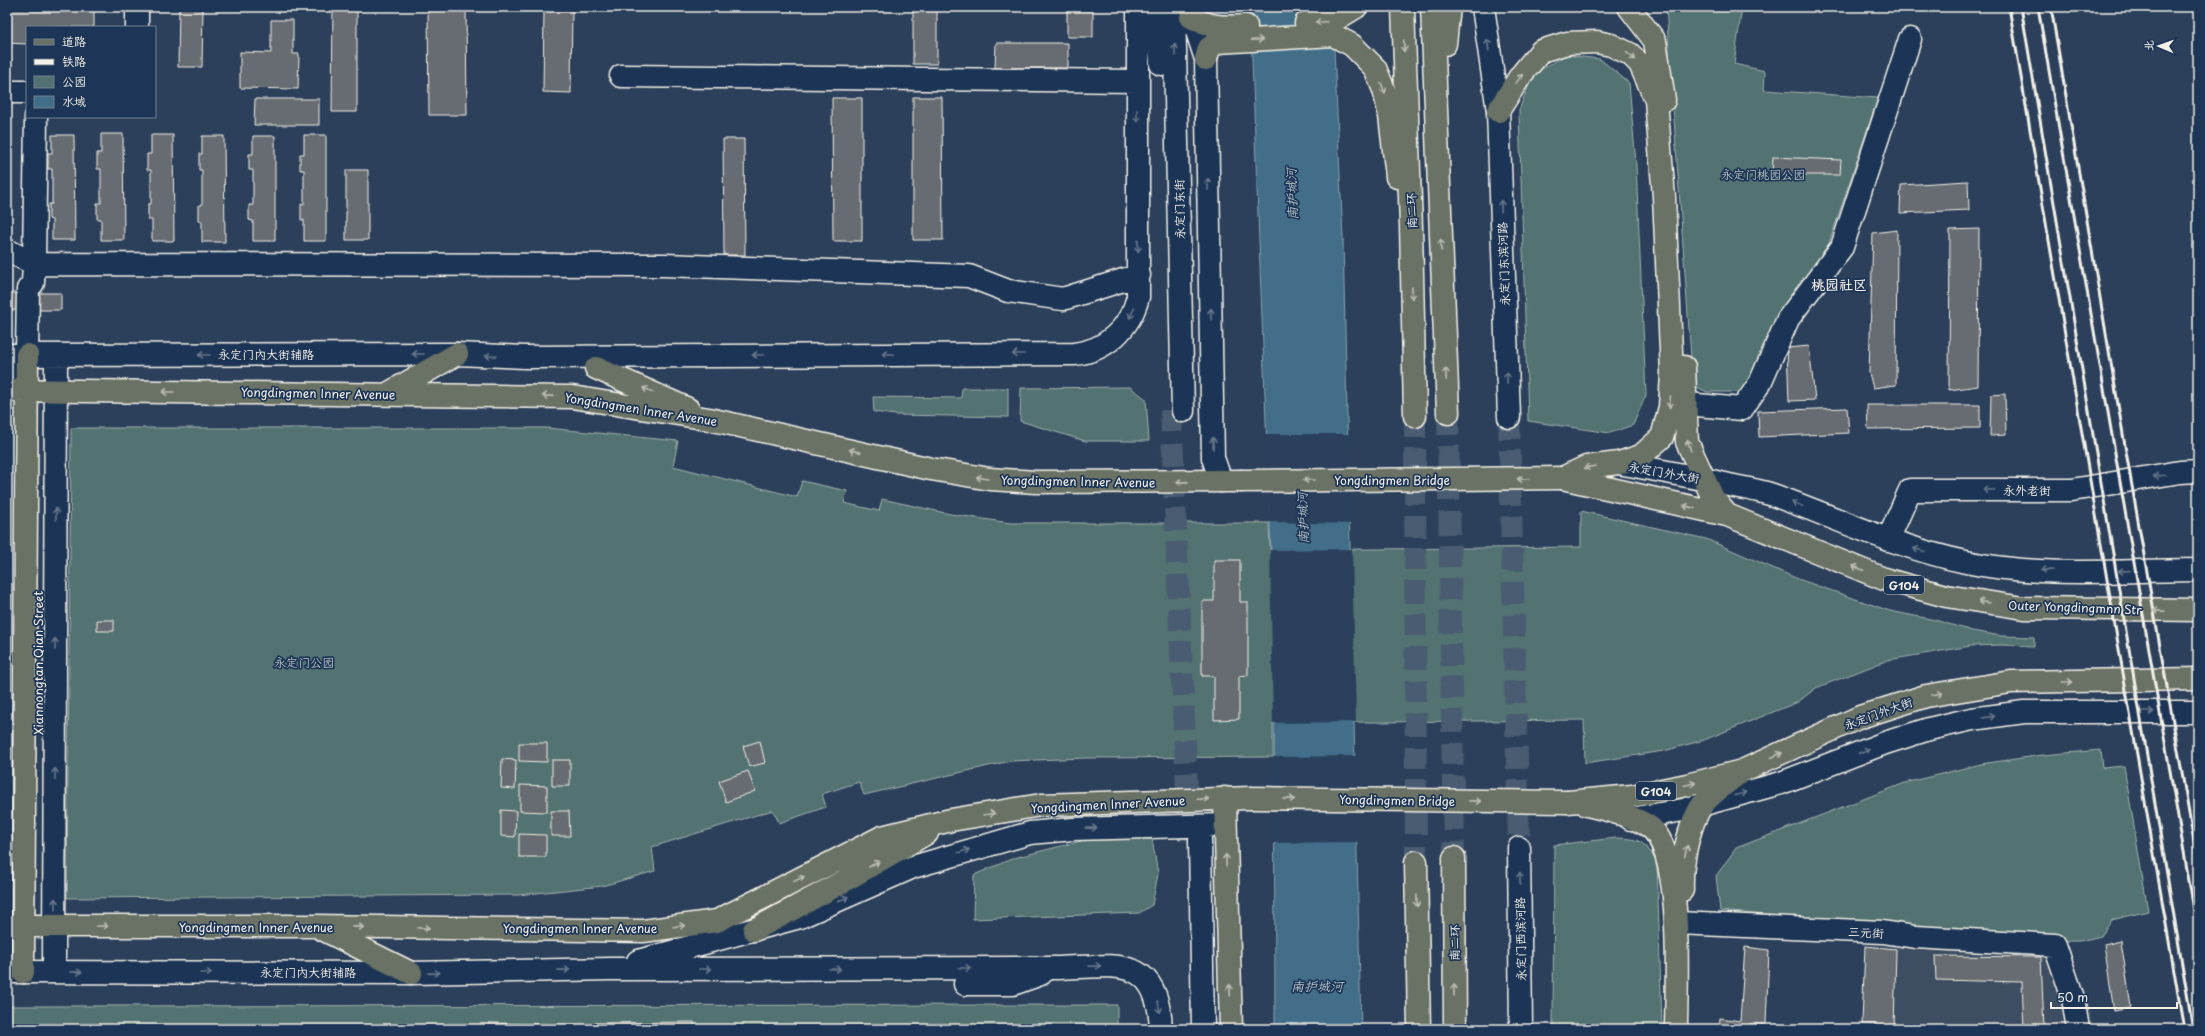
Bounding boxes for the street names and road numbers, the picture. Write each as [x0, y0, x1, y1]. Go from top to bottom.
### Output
street label: 永定门东街 [1169, 179, 1189, 239]
street label: 南二环 [1401, 193, 1421, 229]
street label: 永定门东滨河路 [1493, 222, 1513, 306]
street label: 永定门内大街辅路 [218, 345, 314, 363]
street label: Yongdingmen Inner Avenue [241, 383, 396, 403]
street label: Yongdingmen Inner Avenue [563, 388, 719, 430]
street label: 永定门外大街 [1627, 457, 1701, 487]
street label: Yongdingmen Inner Avenue [1001, 471, 1156, 491]
street label: Yongdingmen Bridge [1334, 471, 1450, 489]
street label: 永外老街 [2003, 481, 2051, 499]
road number: G104 [1884, 576, 1924, 594]
street label: Xiannongtan Qian Street [29, 591, 47, 735]
street label: Outer Yongdingmnn Str [2008, 596, 2143, 618]
street label: 永定门外大街 [1841, 692, 1915, 734]
road number: G104 [1636, 782, 1676, 800]
street label: Yongdingmen Bridge [1339, 790, 1455, 810]
street label: Yongdingmen Inner Avenue [1030, 791, 1186, 817]
street label: 永定门西滨河路 [1510, 897, 1530, 981]
street label: Yongdingmen Inner Avenue [179, 918, 334, 936]
street label: Yongdingmen Inner Avenue [503, 919, 658, 937]
street label: 三元街 [1848, 922, 1884, 942]
street label: 南二环 [1445, 925, 1463, 961]
street label: 永定门内大街辅路 [260, 963, 356, 981]

